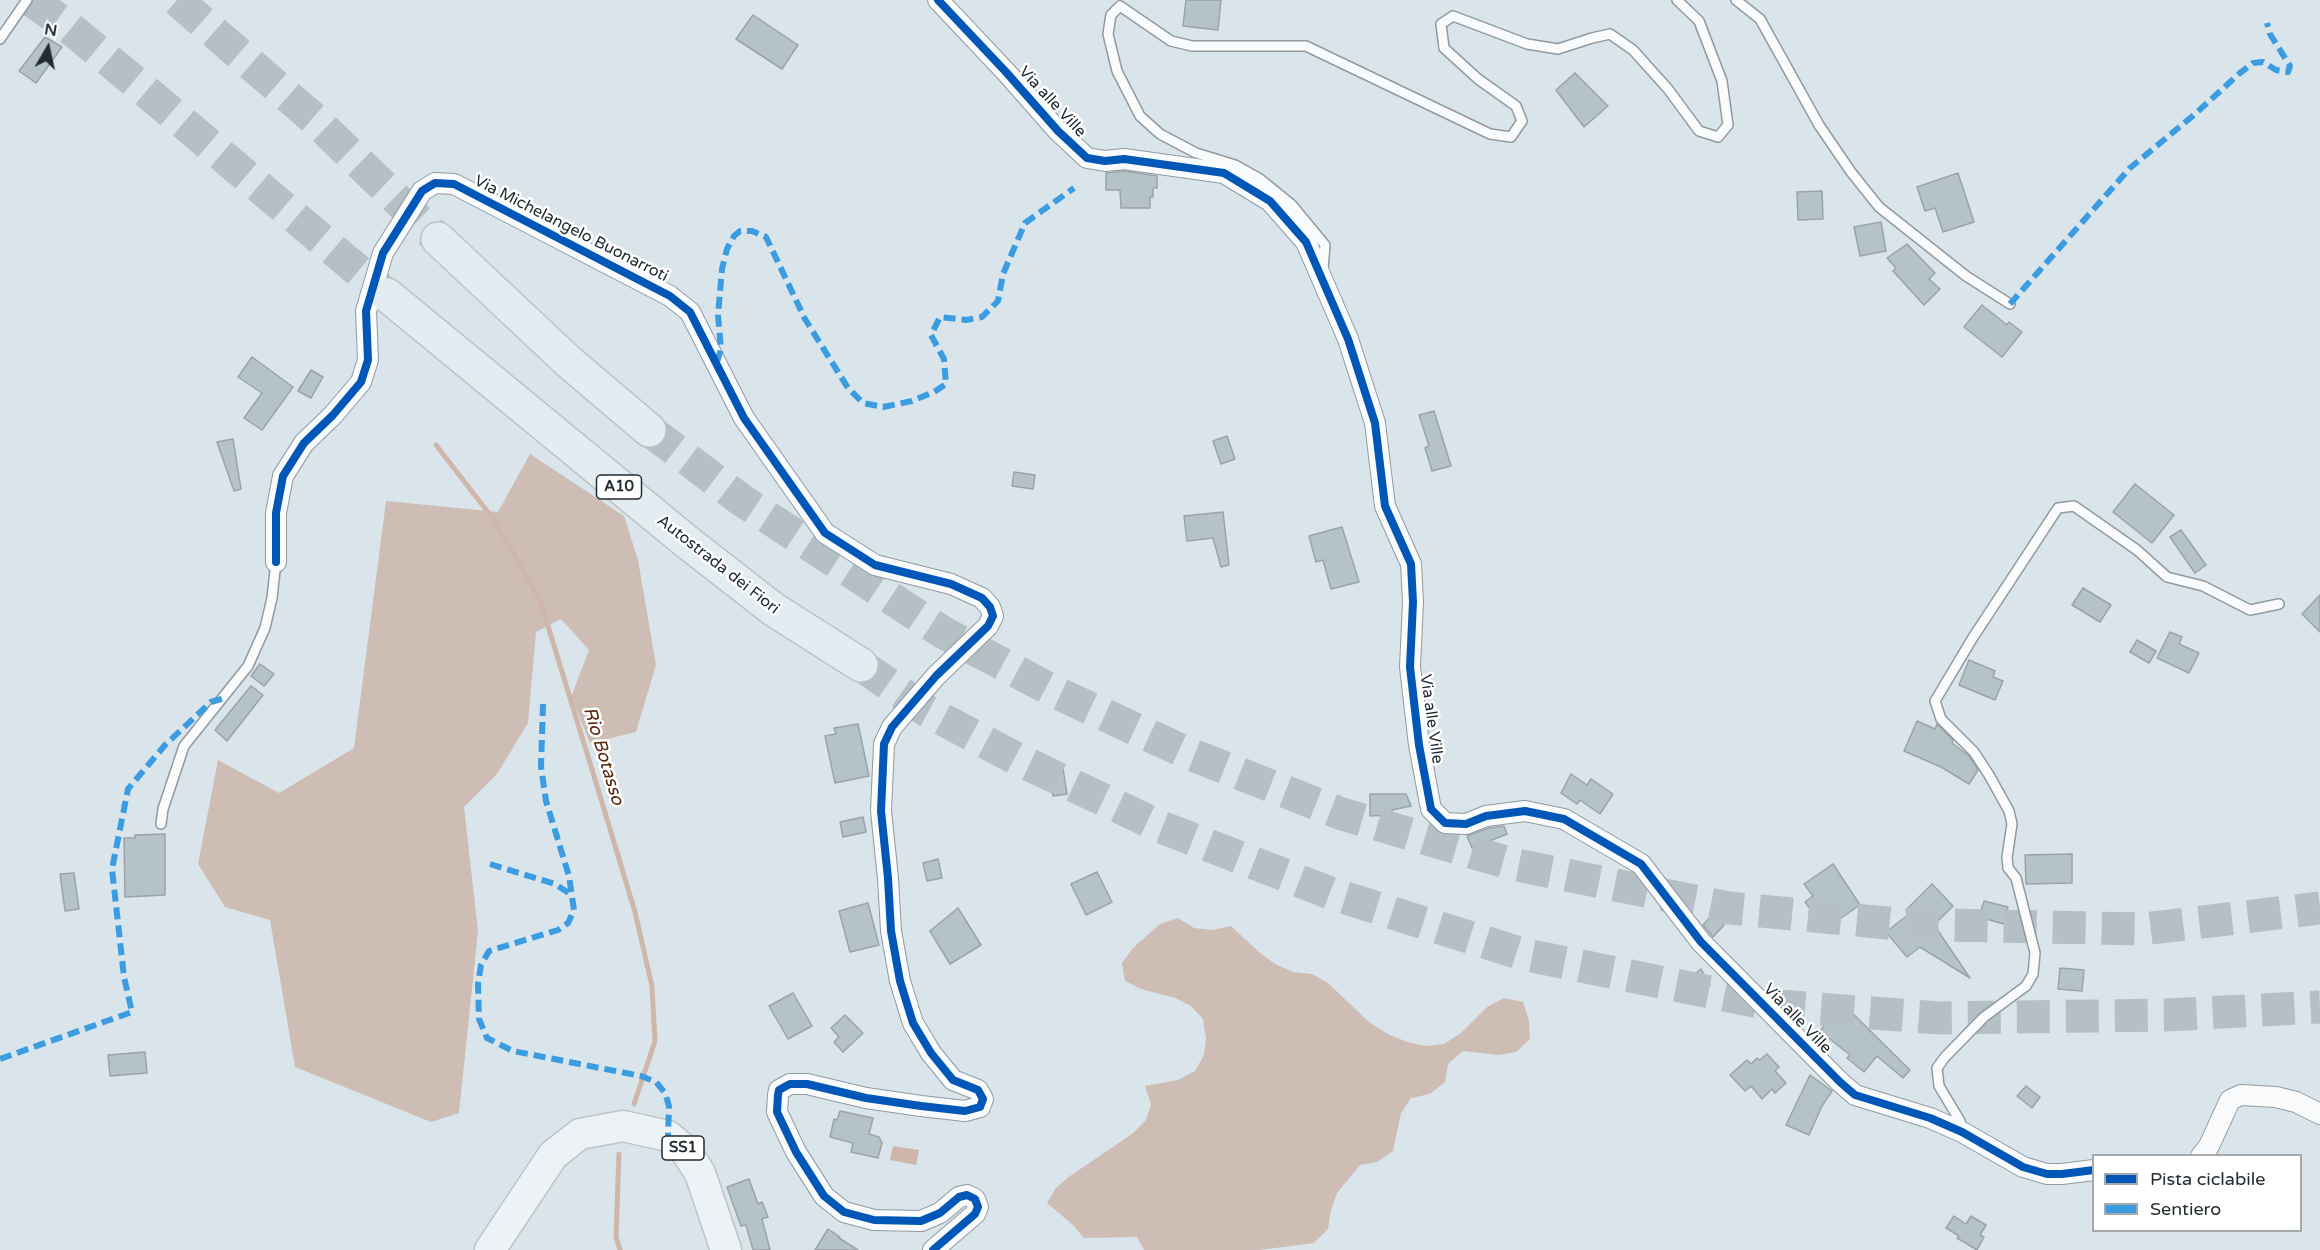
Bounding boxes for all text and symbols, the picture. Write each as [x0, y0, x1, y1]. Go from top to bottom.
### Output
north arrow [18, 18, 78, 78]
text: N [43, 19, 59, 41]
street label: Via alle Ville [1014, 62, 1090, 142]
street label: Via Michelangelo Buonarroti [471, 172, 671, 286]
road number: A10 [596, 475, 642, 499]
street label: Autostrada dei Fiori [653, 511, 783, 619]
street label: Via alle Ville [1415, 673, 1447, 765]
water label: Rio Botasso [578, 704, 628, 808]
street label: Via alle Ville [1759, 980, 1835, 1058]
road number: SS1 [662, 1136, 704, 1160]
legend [2092, 1154, 2302, 1232]
text: Pista ciclabile [2150, 1168, 2265, 1190]
text: Sentiero [2150, 1198, 2221, 1220]

